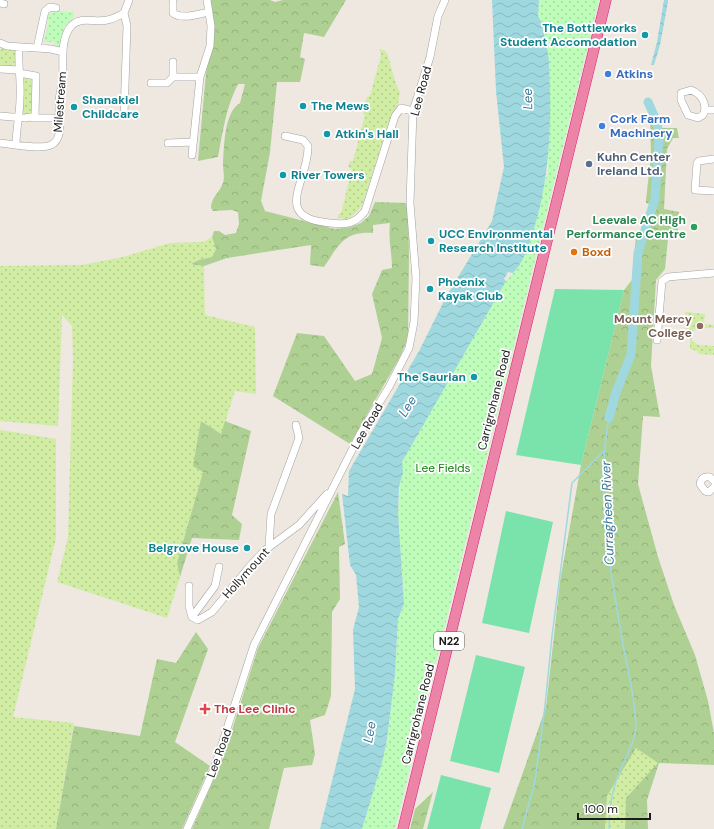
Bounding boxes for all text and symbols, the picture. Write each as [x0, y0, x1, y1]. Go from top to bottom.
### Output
place label: The Bottleworks Student Accomodation [500, 20, 637, 50]
marker: The Bottleworks Student Accomodation [640, 30, 650, 40]
street label: Lee Road [407, 64, 435, 118]
place label: Atkins [616, 66, 653, 82]
marker: Atkins [603, 69, 613, 79]
street label: Milestream [50, 71, 70, 133]
water label: Lee [519, 88, 536, 110]
place label: Shanakiel Childcare [82, 92, 139, 122]
place label: The Mews [311, 98, 369, 114]
marker: The Mews [298, 101, 308, 111]
marker: Shanakiel Childcare [69, 102, 79, 112]
place label: Cork Farm Machinery [610, 111, 673, 141]
marker: Cork Farm Machinery [597, 121, 607, 131]
place label: Atkin's Hall [335, 126, 399, 142]
marker: Atkin's Hall [322, 129, 332, 139]
place label: Kuhn Center Ireland Ltd. [597, 149, 671, 179]
marker: Kuhn Center Ireland Ltd. [584, 159, 594, 169]
place label: River Towers [291, 167, 365, 183]
marker: River Towers [278, 170, 288, 180]
place label: Leevale AC High Performance Centre [567, 212, 686, 242]
marker: Leevale AC High Performance Centre [689, 222, 699, 232]
place label: UCC Environmental Research Institute [439, 226, 553, 256]
marker: UCC Environmental Research Institute [426, 236, 436, 246]
place label: Boxd [582, 244, 611, 260]
marker: Boxd [569, 247, 579, 257]
place label: Phoenix Kayak Club [438, 274, 503, 304]
marker: Phoenix Kayak Club [425, 284, 435, 294]
place label: Mount Mercy College [614, 311, 693, 341]
marker: Mount Mercy College [695, 321, 705, 331]
street label: Carrigrohane Road [474, 348, 514, 452]
place label: The Saurian [397, 369, 466, 385]
marker: The Saurian [469, 372, 479, 382]
water label: Lee [395, 393, 420, 420]
street label: Lee Road [347, 400, 387, 452]
water label: Curragheen River [597, 459, 618, 565]
park label: Lee Fields [415, 460, 471, 476]
place label: Belgrove House [148, 540, 239, 556]
marker: Belgrove House [242, 543, 252, 553]
street label: Hollymount [219, 544, 273, 602]
road number: N22 [434, 632, 464, 650]
street label: Carrigrohane Road [398, 662, 438, 766]
place label: The Lee Clinic [214, 701, 296, 717]
marker: The Lee Clinic [199, 703, 211, 715]
water label: Lee [359, 720, 380, 744]
street label: Lee Road [203, 726, 235, 780]
scale bar [578, 795, 650, 821]
text: 100 m [584, 801, 618, 817]

